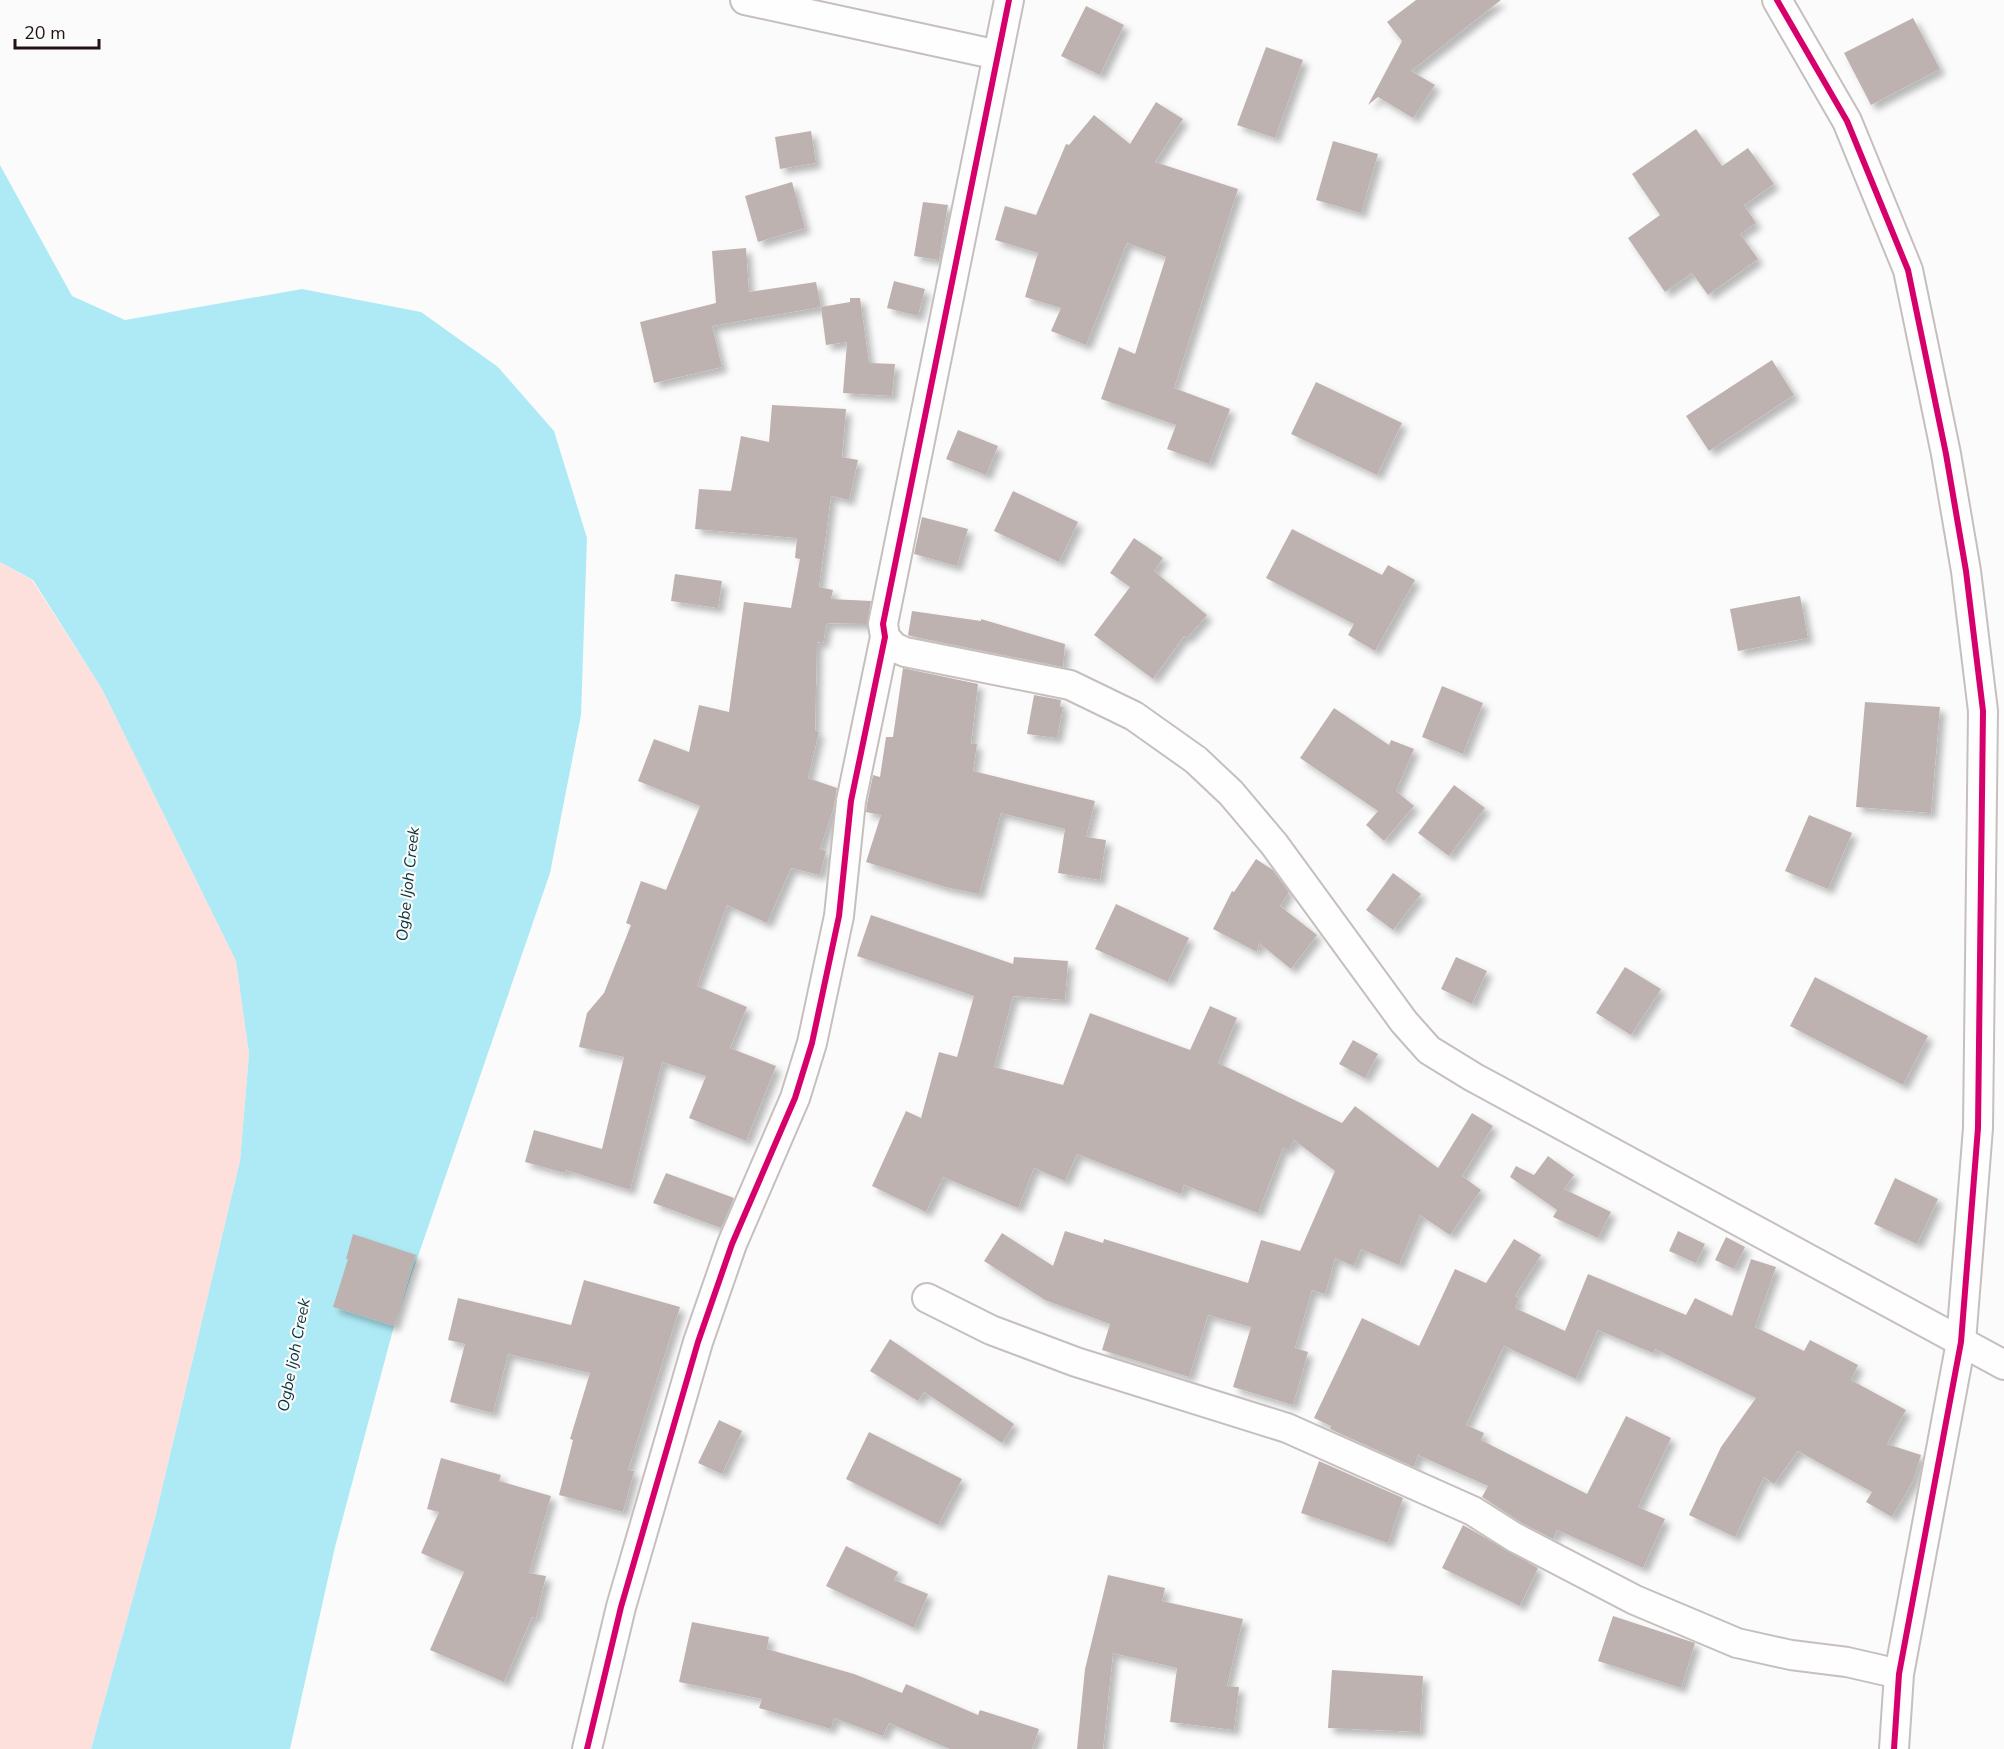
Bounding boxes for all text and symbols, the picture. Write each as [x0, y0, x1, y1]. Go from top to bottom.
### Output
scale bar [15, 12, 99, 50]
text: 20 m [24, 21, 66, 45]
water label: Ogbe Ijoh Creek [391, 825, 425, 942]
water label: Ogbe Ijoh Creek [272, 1296, 316, 1414]

